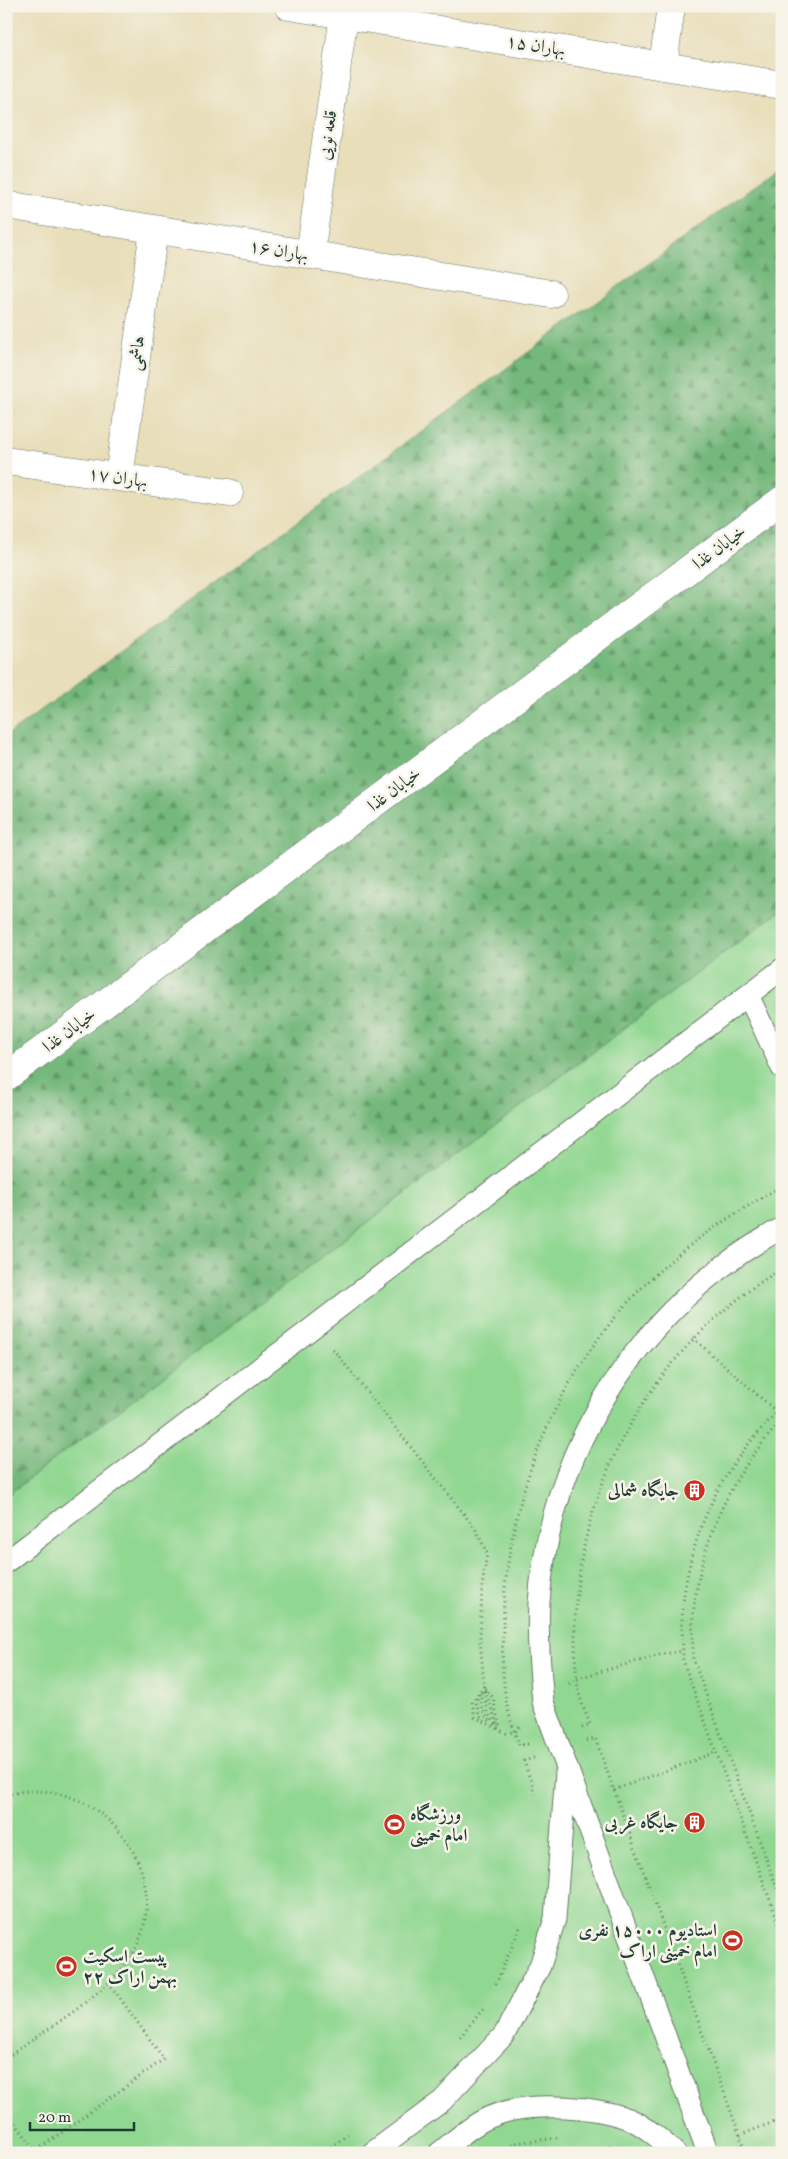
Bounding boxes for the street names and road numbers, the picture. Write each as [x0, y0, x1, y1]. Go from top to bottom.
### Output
street label: بهاران ۱۵ [504, 29, 567, 63]
street label: قلعه نویی [313, 109, 344, 162]
street label: بهاران ۱۶ [247, 234, 310, 268]
street label: هاشمی [123, 334, 152, 372]
street label: بهاران ۱۷ [86, 462, 149, 495]
street label: خیابان غذا [688, 520, 752, 577]
street label: خیابان غذا [363, 762, 427, 819]
street label: خیابان غذا [38, 1003, 102, 1060]

